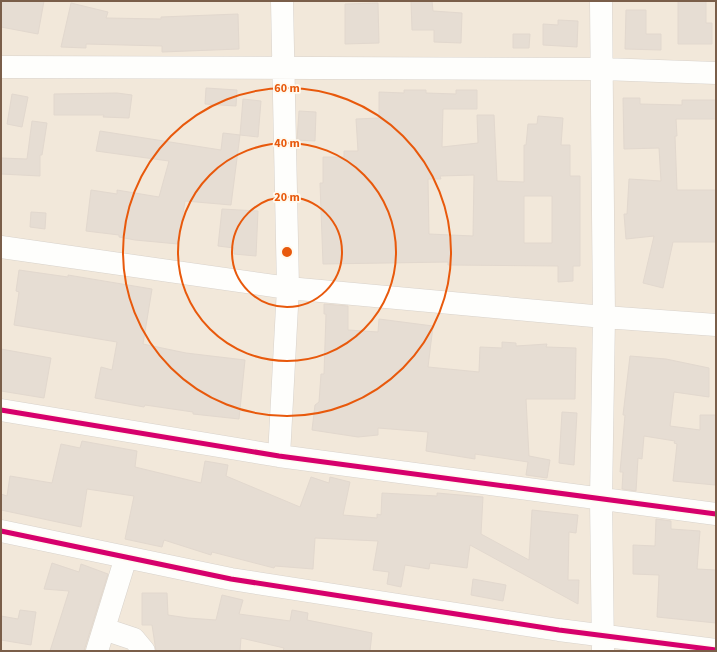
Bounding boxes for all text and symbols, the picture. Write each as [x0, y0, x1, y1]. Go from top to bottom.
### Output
text: 60 m [274, 80, 300, 97]
text: 40 m [274, 135, 300, 152]
text: 20 m [274, 189, 300, 206]
centre of rings [280, 245, 294, 259]

